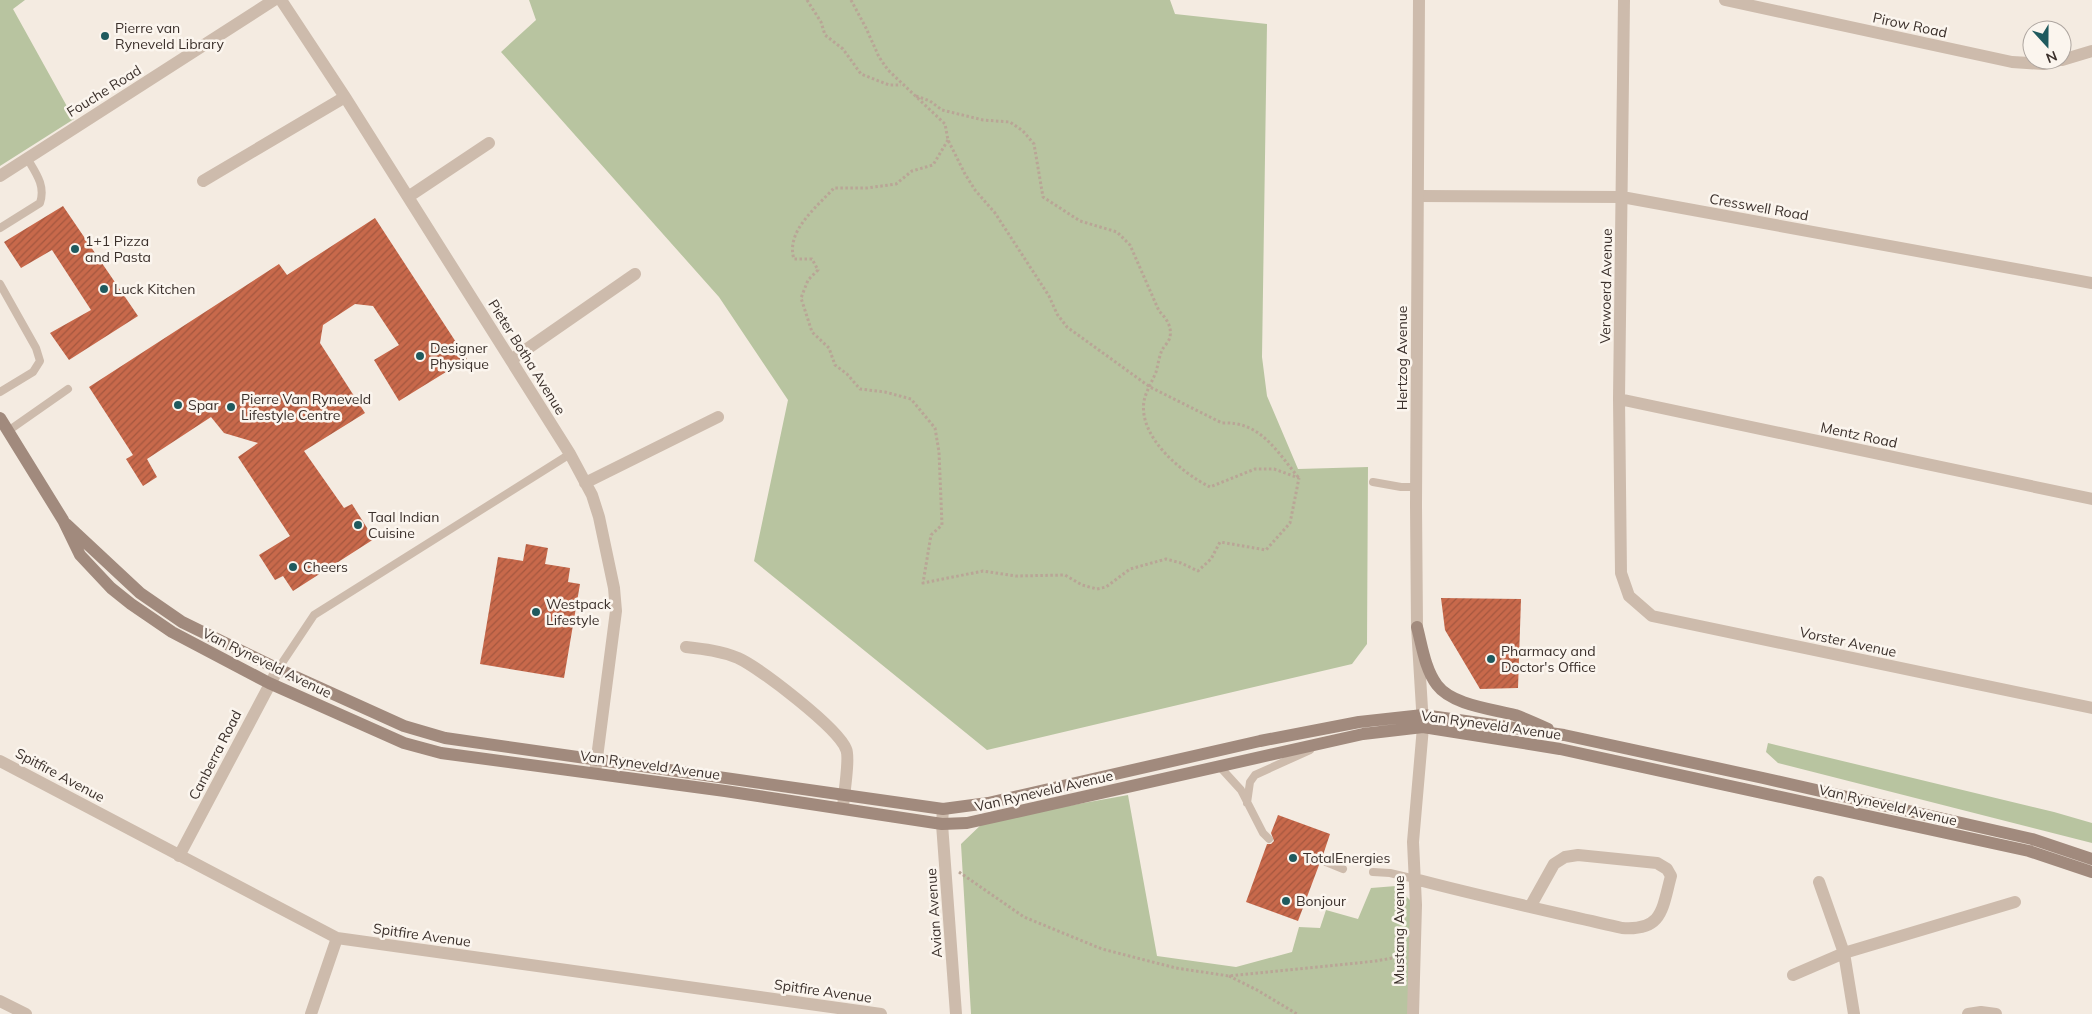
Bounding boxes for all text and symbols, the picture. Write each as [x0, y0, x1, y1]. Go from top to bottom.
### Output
street label: Pirow Road [1871, 8, 1949, 42]
place label: Pierre van Ryneveld Library [115, 19, 224, 53]
north arrow [2022, 20, 2072, 70]
marker: Pierre van Ryneveld Library [99, 30, 111, 42]
text: N [2043, 47, 2060, 67]
street label: Fouche Road [63, 61, 145, 121]
street label: Cresswell Road [1708, 189, 1810, 225]
street label: Verwoerd Avenue [1596, 228, 1616, 344]
place label: 1+1 Pizza and Pasta [85, 232, 151, 266]
marker: 1+1 Pizza and Pasta [69, 243, 81, 255]
place label: Luck Kitchen [114, 280, 195, 298]
marker: Luck Kitchen [98, 283, 110, 295]
street label: Pieter Botha Avenue [484, 296, 570, 418]
street label: Hertzog Avenue [1393, 306, 1411, 410]
place label: Designer Physique [430, 339, 489, 373]
marker: Designer Physique [414, 350, 426, 362]
place label: Pierre Van Ryneveld Lifestyle Centre [241, 390, 371, 424]
place label: Spar [188, 396, 220, 414]
marker: Spar [172, 399, 184, 411]
marker: Pierre Van Ryneveld Lifestyle Centre [225, 401, 237, 413]
street label: Mentz Road [1819, 418, 1899, 452]
place label: Taal Indian Cuisine [368, 508, 439, 542]
marker: Taal Indian Cuisine [352, 519, 364, 531]
place label: Cheers [303, 558, 348, 576]
marker: Cheers [287, 561, 299, 573]
place label: Westpack Lifestyle [546, 595, 612, 629]
marker: Westpack Lifestyle [530, 606, 542, 618]
street label: Vorster Avenue [1798, 623, 1898, 661]
street label: Van Ryneveld Avenue [200, 624, 334, 702]
place label: Pharmacy and Doctor's Office [1501, 642, 1596, 676]
marker: Pharmacy and Doctor's Office [1485, 653, 1497, 665]
street label: Van Ryneveld Avenue [1420, 706, 1562, 744]
street label: Canberra Road [185, 707, 245, 803]
street label: Spitfire Avenue [12, 744, 108, 806]
street label: Van Ryneveld Avenue [579, 746, 721, 784]
street label: Van Ryneveld Avenue [973, 766, 1115, 816]
street label: Van Ryneveld Avenue [1817, 780, 1959, 830]
place label: TotalEnergies [1303, 849, 1390, 867]
marker: TotalEnergies [1287, 852, 1299, 864]
street label: Avian Avenue [922, 868, 946, 958]
street label: Mustang Avenue [1390, 875, 1408, 985]
place label: Bonjour [1296, 892, 1347, 910]
marker: Bonjour [1280, 895, 1292, 907]
street label: Spitfire Avenue [372, 919, 472, 951]
street label: Spitfire Avenue [773, 975, 873, 1007]

